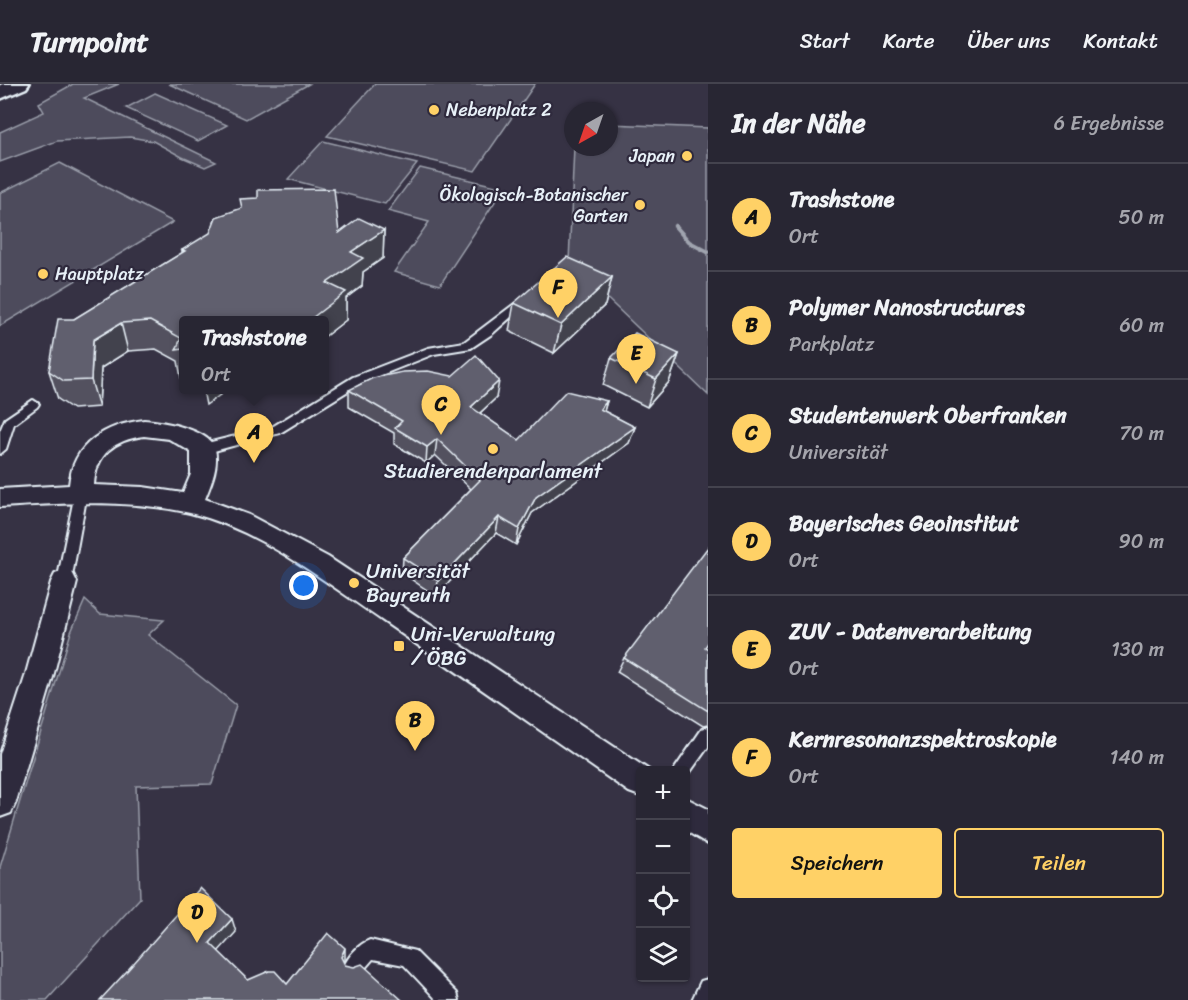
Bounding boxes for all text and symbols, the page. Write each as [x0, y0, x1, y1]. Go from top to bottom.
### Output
text: Turnpoint [30, 17, 149, 66]
text: Start [800, 22, 850, 60]
text: Karte [883, 22, 935, 60]
text: Über uns [968, 22, 1050, 60]
text: Kontakt [1083, 22, 1158, 60]
place label: Nebenplatz 2 [446, 94, 552, 126]
text: In der Nähe [732, 100, 866, 146]
north arrow [564, 102, 618, 156]
marker: Nebenplatz 2 [427, 103, 441, 117]
text: 6 Ergebnisse [1054, 106, 1164, 141]
place label: Japan [628, 140, 675, 172]
marker: Japan [680, 149, 694, 163]
place label: Ökologisch-Botanischer Garten [440, 179, 630, 232]
text: Trashstone [789, 180, 894, 219]
marker: Ökologisch-Botanischer Garten [633, 198, 647, 212]
text: A [745, 200, 758, 235]
text: 50 m [1119, 200, 1164, 235]
text: Ort [789, 219, 819, 254]
place label: Hauptplatz [55, 258, 144, 290]
marker: Hauptplatz [36, 267, 50, 281]
pin: F [538, 268, 578, 318]
text: Polymer Nanostructures [789, 288, 1025, 327]
text: B [745, 308, 758, 343]
text: 60 m [1119, 308, 1164, 343]
popup [179, 316, 329, 394]
text: Trashstone [201, 318, 307, 357]
text: Parkplatz [789, 327, 875, 362]
pin: E [616, 334, 656, 384]
text: Ort [201, 357, 231, 392]
pin: C [422, 386, 460, 435]
text: Studentenwerk Oberfranken [789, 396, 1067, 435]
pin: A [234, 414, 274, 463]
text: C [745, 416, 758, 451]
text: 70 m [1119, 416, 1164, 451]
text: Universität [789, 435, 888, 470]
marker: Studierendenparlament [486, 442, 500, 456]
place label: Studierendenparlament [384, 452, 604, 490]
text: Bayerisches Geoinstitut [789, 504, 1019, 543]
text: D [746, 524, 757, 559]
text: 90 m [1119, 524, 1164, 559]
text: Ort [789, 543, 819, 578]
place label: Universität Bayreuth [366, 552, 471, 614]
your location [289, 571, 318, 600]
marker: Universität Bayreuth [347, 576, 361, 590]
text: ZUV - Datenverarbeitung [789, 612, 1032, 651]
place label: Uni-Verwaltung / ÖBG [411, 615, 556, 677]
text: E [746, 632, 757, 667]
text: 130 m [1111, 632, 1164, 667]
marker: Uni-Verwaltung / ÖBG [392, 639, 406, 653]
text: Ort [789, 651, 819, 686]
pin: B [396, 702, 434, 751]
text: Kernresonanzspektroskopie [789, 720, 1057, 759]
text: F [746, 740, 757, 775]
text: 140 m [1110, 740, 1164, 775]
text: Ort [789, 759, 819, 794]
map controls [636, 766, 690, 982]
button: + [636, 766, 690, 820]
button: − [636, 820, 690, 874]
button: Speichern [732, 828, 942, 898]
button: Teilen [954, 828, 1164, 898]
button: locate [636, 874, 690, 928]
pin: D [178, 894, 216, 943]
button: layers [636, 928, 690, 982]

